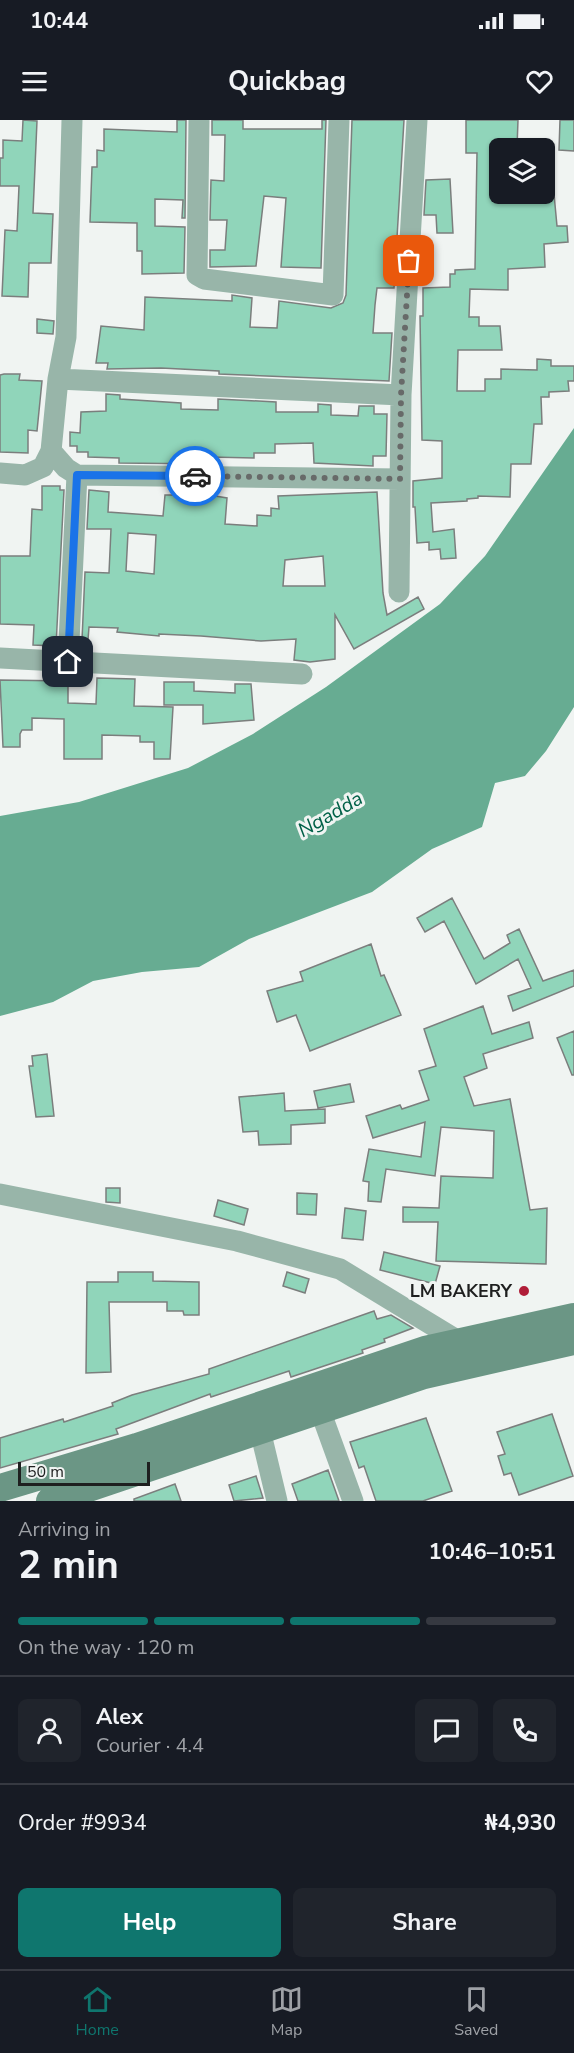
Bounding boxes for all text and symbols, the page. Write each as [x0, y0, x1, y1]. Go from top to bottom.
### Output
text: 10:44 [30, 6, 88, 36]
text: Quickbag [228, 63, 346, 100]
icon: menu [18, 65, 51, 98]
icon: heart [523, 65, 556, 98]
map controls [489, 138, 555, 204]
button: layers [489, 138, 555, 204]
pin [383, 235, 434, 286]
icon: bag [392, 244, 425, 277]
courier [165, 446, 225, 506]
icon: car [179, 460, 212, 493]
pin [42, 636, 93, 687]
icon: home [51, 645, 84, 678]
water label: Ngadda [293, 785, 368, 844]
place label: LM BAKERY [410, 1279, 513, 1303]
marker: LM BAKERY [517, 1284, 531, 1298]
scale bar [18, 1459, 150, 1486]
text: 50 m [27, 1461, 64, 1483]
text: Arriving in [18, 1516, 111, 1543]
text: 10:46–10:51 [428, 1537, 556, 1567]
text: 2 min [18, 1539, 119, 1592]
text: On the way · 120 m [18, 1634, 194, 1661]
button: person [18, 1699, 81, 1762]
button: chat [415, 1699, 478, 1762]
button: phone [493, 1699, 556, 1762]
text: Alex [96, 1702, 143, 1732]
text: Courier · 4.4 [96, 1732, 204, 1759]
text: Order #9934 [18, 1808, 147, 1838]
text: ₦4,930 [485, 1808, 556, 1838]
button: Help [18, 1888, 281, 1957]
button: Share [293, 1888, 556, 1957]
tab: Home [76, 1983, 119, 2041]
tab: Map [270, 1983, 303, 2041]
tab: Saved [454, 1983, 498, 2041]

